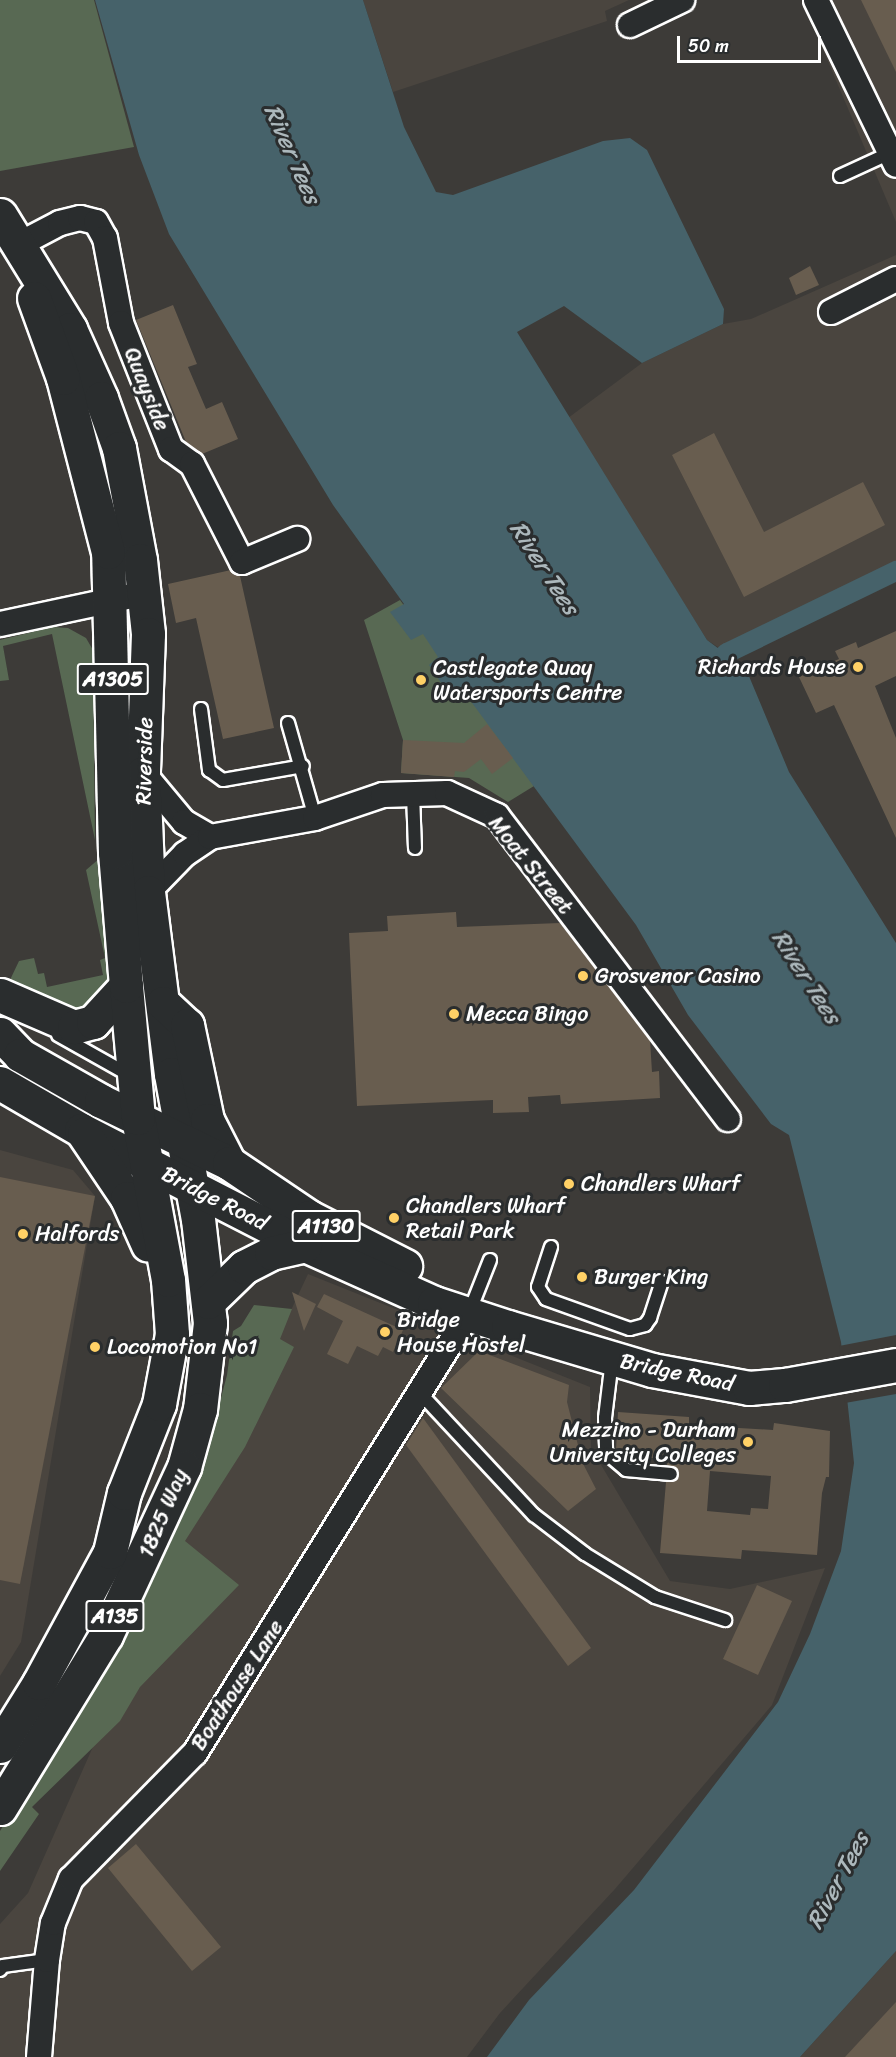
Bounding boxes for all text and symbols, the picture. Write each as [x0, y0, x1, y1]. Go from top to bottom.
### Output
scale bar [680, 24, 824, 62]
text: 50 m [688, 30, 729, 62]
water label: River Tees [257, 99, 327, 209]
street label: Quayside [118, 343, 176, 435]
water label: River Tees [503, 515, 585, 621]
place label: Castlegate Quay Watersports Centre [433, 654, 623, 706]
place label: Richards House [697, 654, 846, 680]
marker: Richards House [851, 660, 865, 674]
road number: A1305 [76, 661, 150, 697]
marker: Castlegate Quay Watersports Centre [414, 673, 428, 687]
street label: Riverside [130, 717, 158, 805]
street label: Moat Street [483, 810, 579, 920]
water label: River Tees [765, 924, 847, 1030]
place label: Grosvenor Casino [595, 963, 762, 989]
marker: Grosvenor Casino [576, 969, 590, 983]
place label: Mecca Bingo [466, 1001, 588, 1027]
marker: Mecca Bingo [447, 1007, 461, 1021]
street label: Bridge Road [157, 1160, 273, 1236]
place label: Chandlers Wharf [581, 1171, 740, 1197]
marker: Chandlers Wharf [562, 1177, 576, 1191]
place label: Chandlers Wharf Retail Park [406, 1192, 565, 1244]
road number: A1130 [292, 1208, 360, 1244]
marker: Chandlers Wharf Retail Park [387, 1211, 401, 1225]
place label: Halfords [35, 1221, 119, 1247]
marker: Halfords [16, 1227, 30, 1241]
place label: Burger King [594, 1264, 708, 1290]
marker: Burger King [575, 1270, 589, 1284]
place label: Bridge House Hostel [397, 1306, 526, 1358]
marker: Bridge House Hostel [378, 1325, 392, 1339]
place label: Locomotion No1 [107, 1334, 258, 1360]
marker: Locomotion No1 [88, 1340, 102, 1354]
street label: Bridge Road [618, 1347, 736, 1397]
place label: Mezzino - Durham University Colleges [550, 1416, 736, 1468]
marker: Mezzino - Durham University Colleges [741, 1435, 755, 1449]
street label: 1825 Way [132, 1465, 194, 1561]
road number: A135 [85, 1598, 145, 1634]
street label: Boathouse Lane [185, 1615, 289, 1755]
water label: River Tees [800, 1827, 876, 1935]

